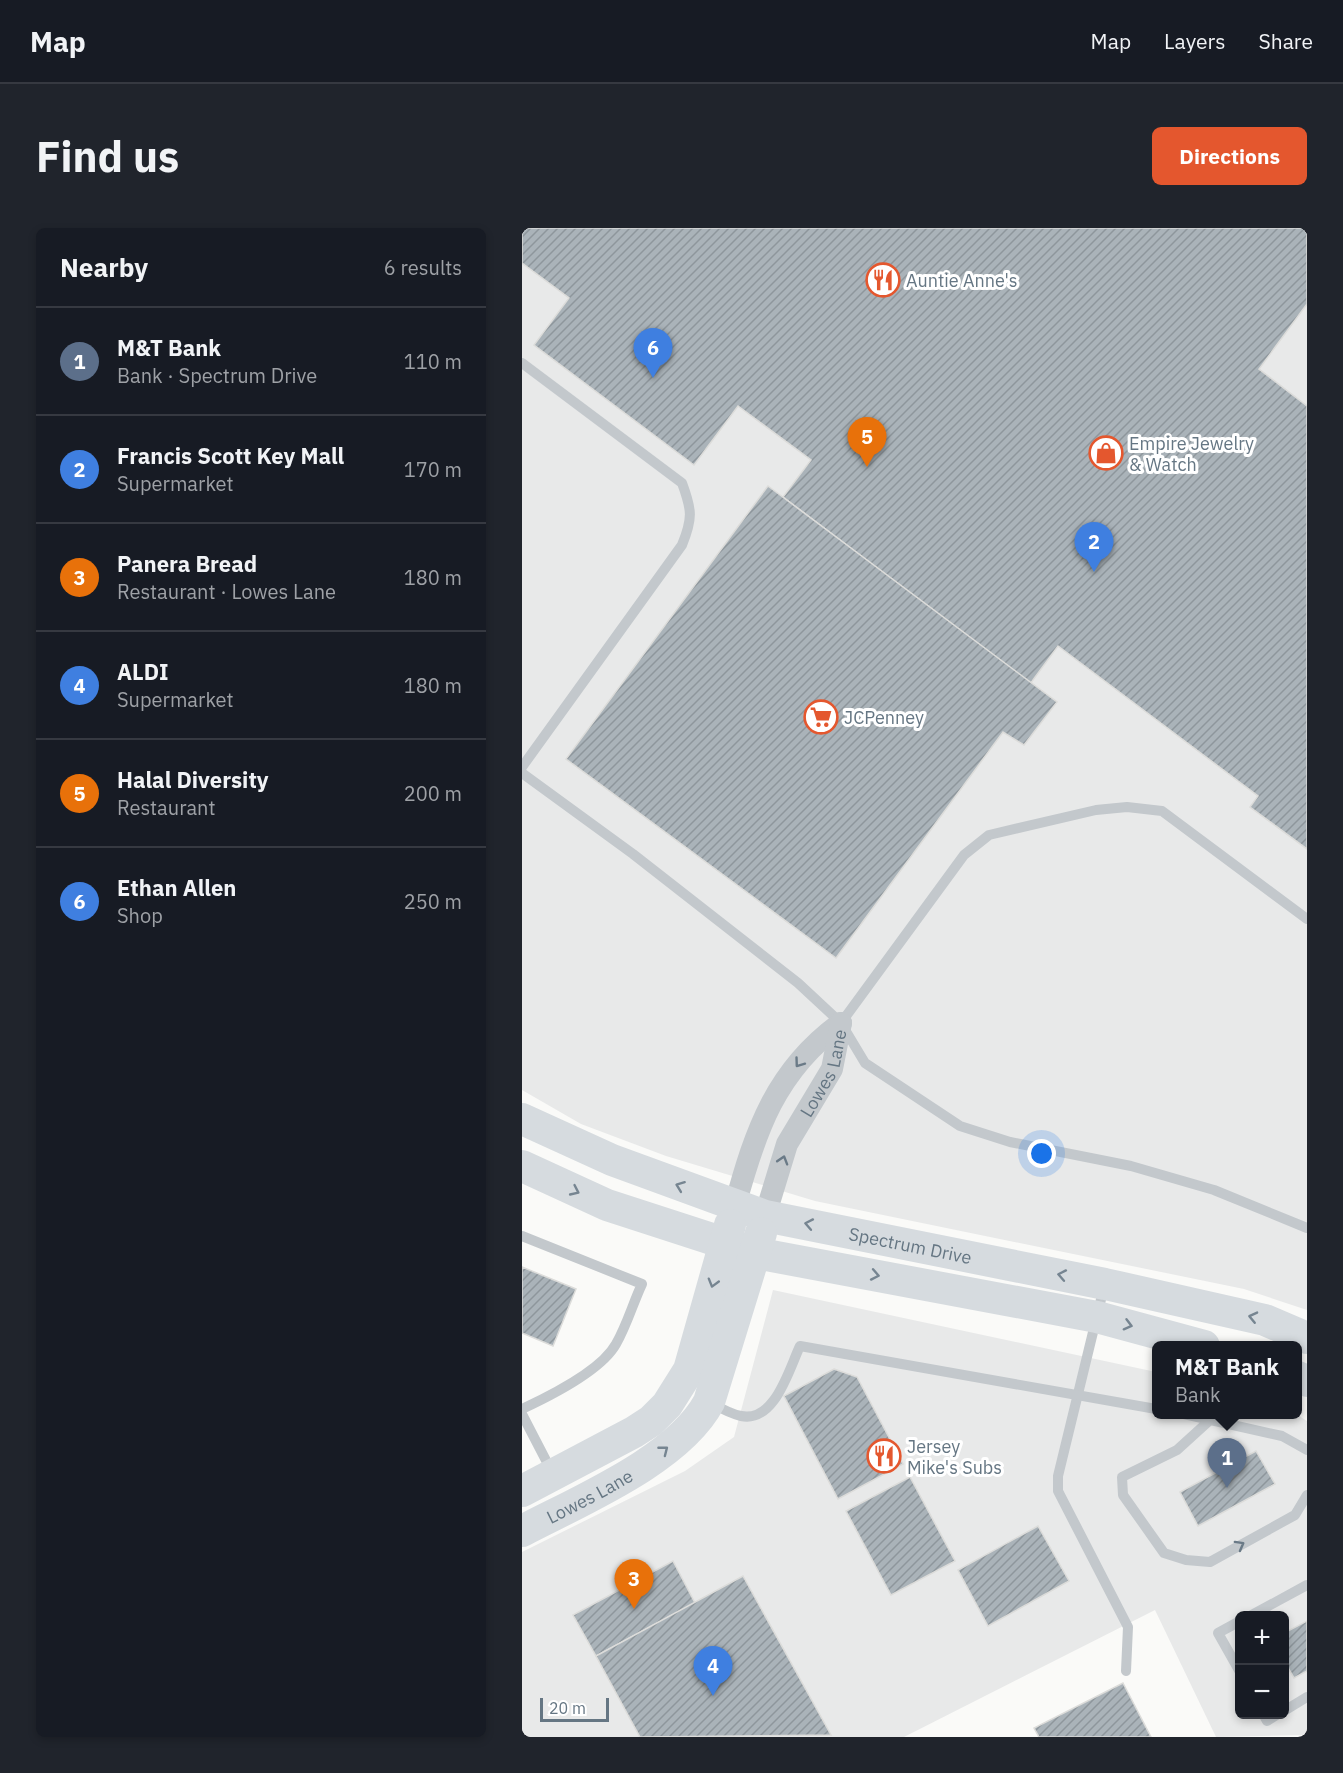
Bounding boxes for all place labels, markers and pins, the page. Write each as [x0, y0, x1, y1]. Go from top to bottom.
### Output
restaurant icon: Auntie Anne's [865, 262, 901, 298]
place label: Auntie Anne's [906, 269, 1018, 292]
pin: 6 [634, 328, 672, 378]
pin: 5 [848, 418, 886, 467]
place label: Empire Jewelry & Watch [1129, 432, 1254, 476]
shop icon: Empire Jewelry & Watch [1088, 435, 1124, 471]
pin: 2 [1074, 522, 1114, 572]
supermarket icon: JCPenney [803, 699, 839, 735]
place label: JCPenney [844, 706, 924, 729]
place label: Jersey Mike's Subs [907, 1435, 1002, 1479]
restaurant icon: Jersey Mike's Subs [866, 1438, 902, 1474]
pin: 1 [1208, 1438, 1246, 1488]
pin: 3 [614, 1560, 654, 1609]
pin: 4 [694, 1646, 732, 1696]

